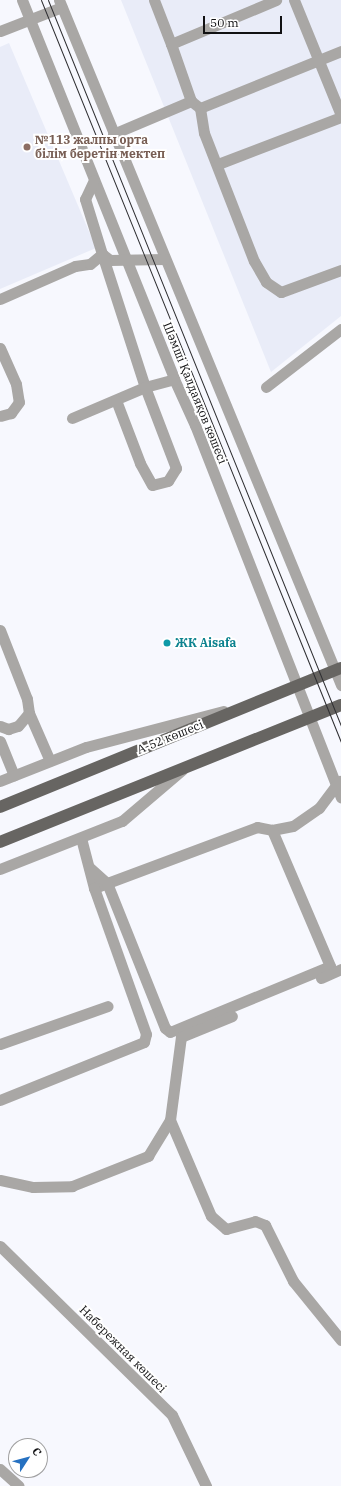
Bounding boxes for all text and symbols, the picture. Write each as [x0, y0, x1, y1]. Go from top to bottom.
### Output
scale bar [205, 8, 284, 34]
text: 50 m [210, 15, 239, 30]
place label: №113 жалпы орта білім беретін мектеп [35, 133, 165, 161]
marker: №113 жалпы орта білім беретін мектеп [22, 142, 32, 152]
street label: Шәмші Қалдаяқов көшесі [160, 320, 230, 466]
place label: ЖК Aisafa [175, 636, 236, 650]
marker: ЖК Aisafa [162, 638, 172, 648]
street label: А-52 көшесі [135, 717, 205, 757]
street label: Набережная көшесі [76, 1302, 170, 1396]
north arrow [8, 1438, 48, 1478]
text: С [29, 1444, 45, 1459]

